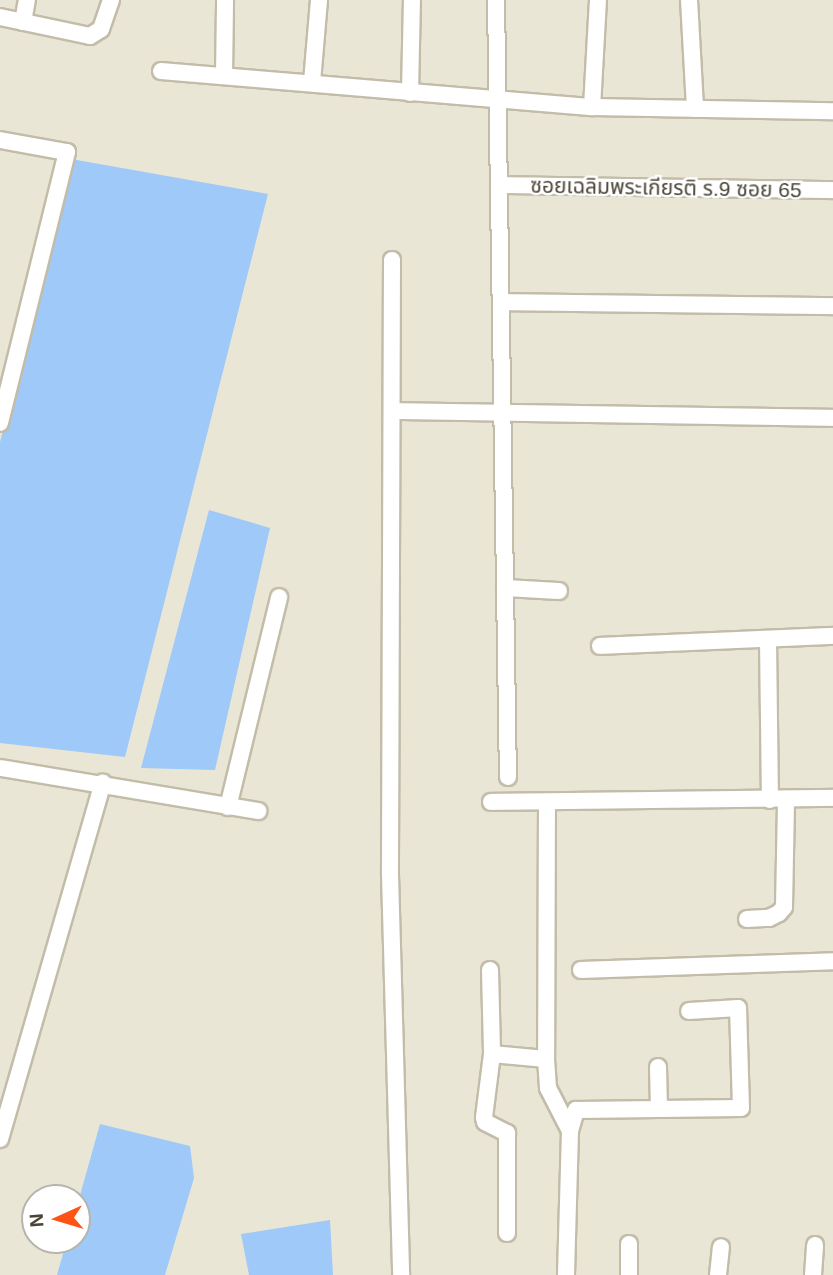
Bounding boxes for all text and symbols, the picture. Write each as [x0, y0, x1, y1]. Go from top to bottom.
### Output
street label: ซอยเฉลิมพระเกียรติ ร.9 ซอย 65 [530, 173, 802, 203]
north arrow [21, 1184, 91, 1254]
text: N [26, 1213, 48, 1228]

